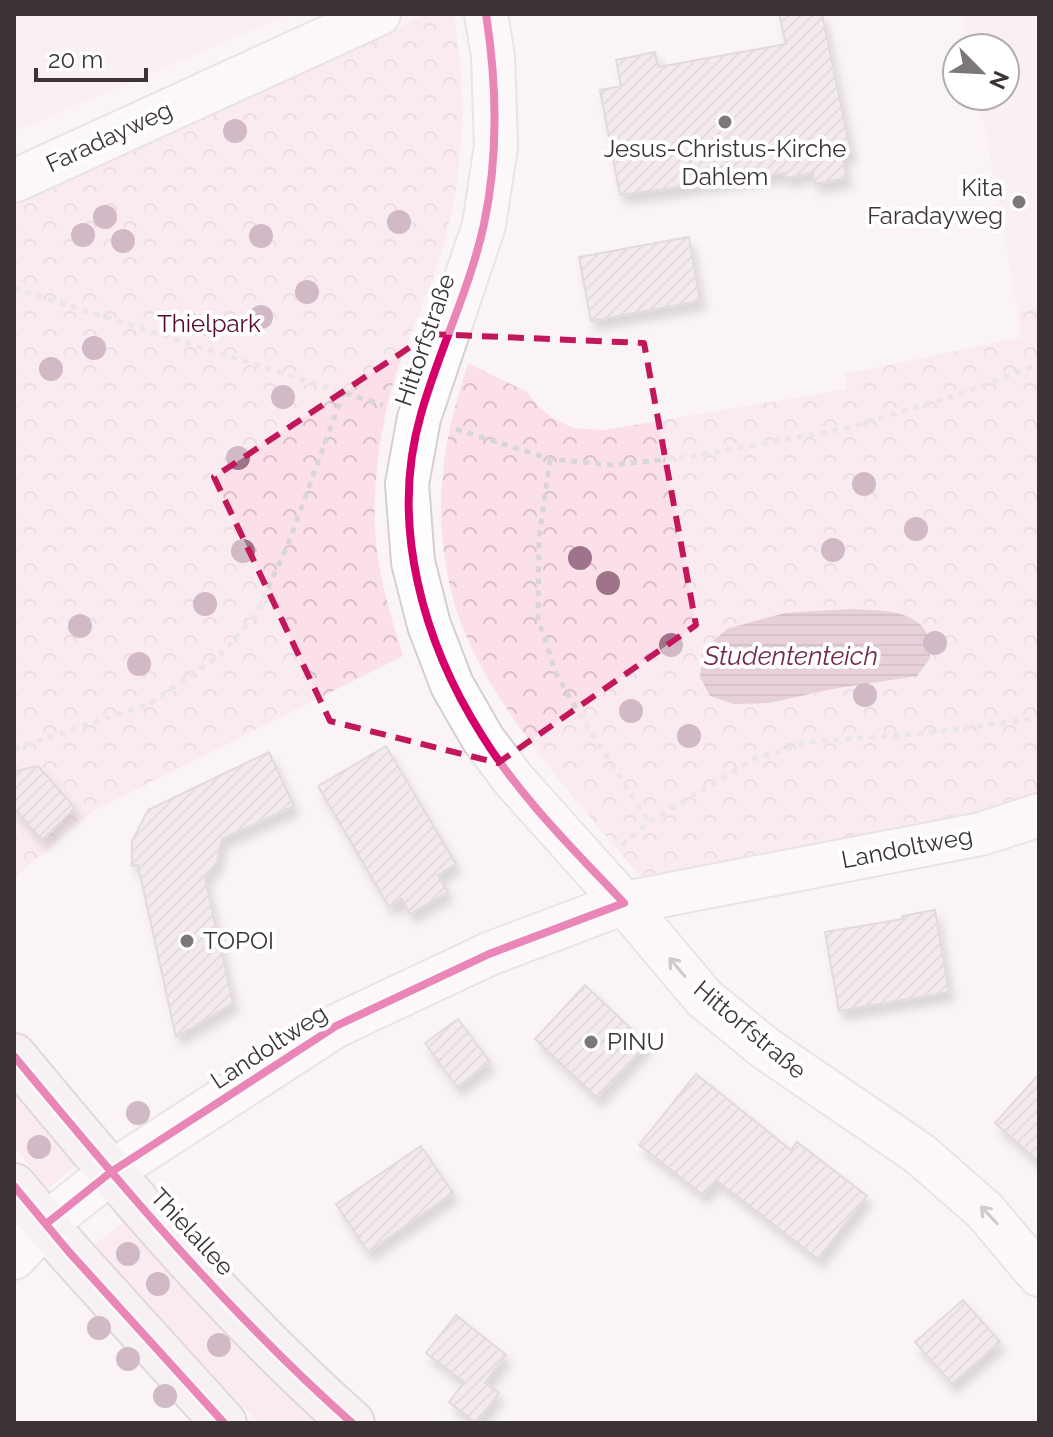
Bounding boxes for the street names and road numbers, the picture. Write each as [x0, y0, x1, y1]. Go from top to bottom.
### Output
street label: Faradayweg [41, 95, 176, 178]
street label: Hittorfstraße [388, 270, 461, 410]
street label: Landoltweg [839, 821, 975, 874]
street label: Hittorfstraße [688, 974, 812, 1085]
street label: Landoltweg [205, 998, 332, 1095]
street label: Thielallee [145, 1182, 240, 1281]

